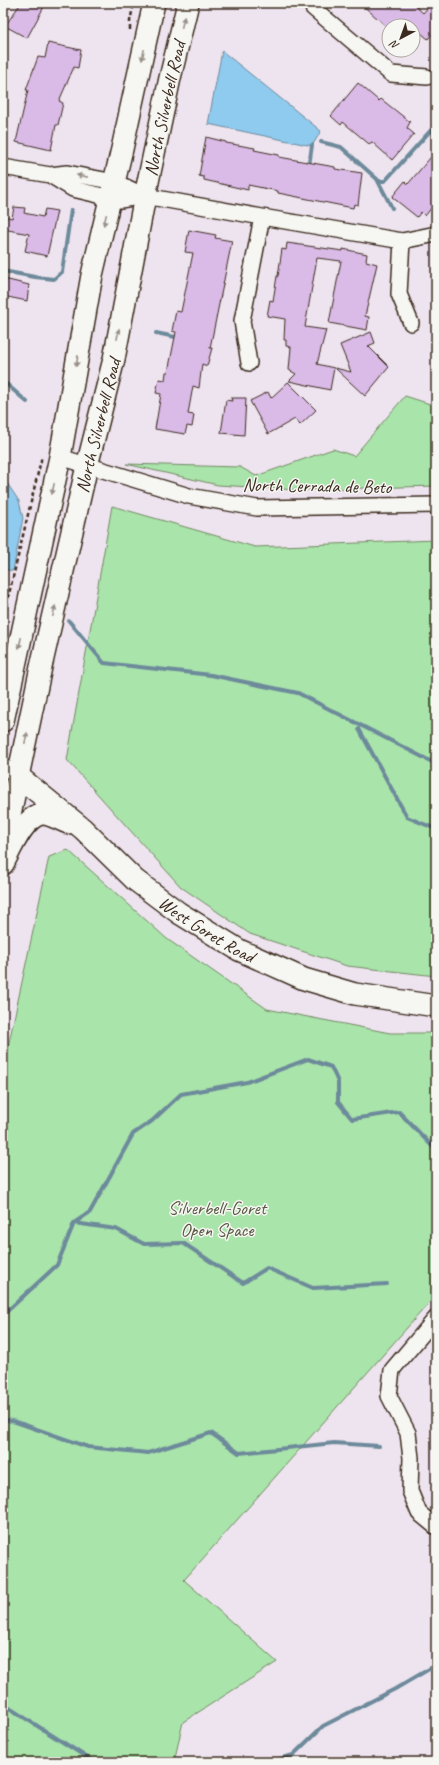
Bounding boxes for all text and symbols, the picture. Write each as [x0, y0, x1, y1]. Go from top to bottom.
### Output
one-way arrow [181, 15, 187, 28]
north arrow [381, 18, 421, 58]
street label: North Silverbell Road [139, 35, 192, 178]
text: N [386, 37, 402, 53]
one-way arrow [139, 49, 145, 61]
one-way arrow [76, 172, 88, 178]
one-way arrow [102, 213, 108, 226]
one-way arrow [116, 328, 122, 340]
street label: North Silverbell Road [70, 353, 128, 495]
one-way arrow [73, 355, 79, 367]
street label: North Cerrada de Beto [242, 473, 393, 499]
one-way arrow [50, 482, 56, 495]
one-way arrow [51, 605, 57, 617]
one-way arrow [16, 637, 22, 649]
one-way arrow [23, 732, 29, 744]
street label: West Goret Road [154, 891, 261, 970]
park label: Silverbell-Goret Open Space [168, 1196, 268, 1242]

